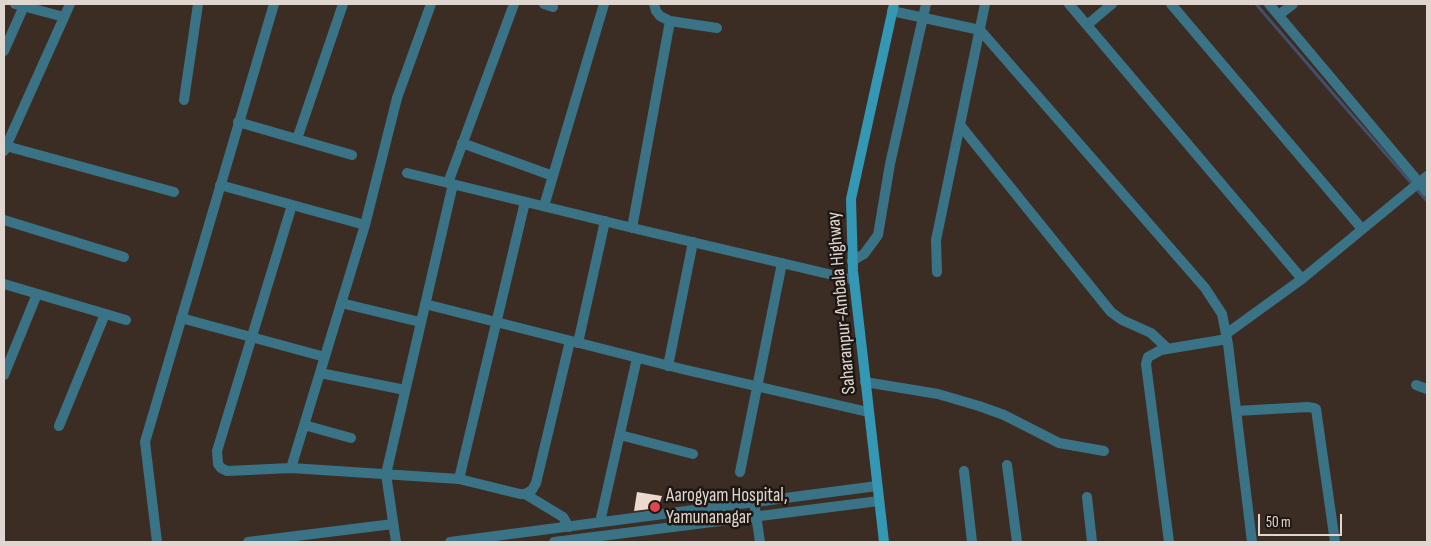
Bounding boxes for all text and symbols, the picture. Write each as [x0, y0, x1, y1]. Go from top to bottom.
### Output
street label: Saharanpur-Ambala Highway [823, 211, 861, 395]
place label: Aarogyam Hospital, Yamunanagar [666, 485, 788, 529]
marker: Aarogyam Hospital, Yamunanagar [648, 500, 662, 514]
scale bar [1261, 504, 1345, 536]
text: 50 m [1266, 513, 1291, 532]

